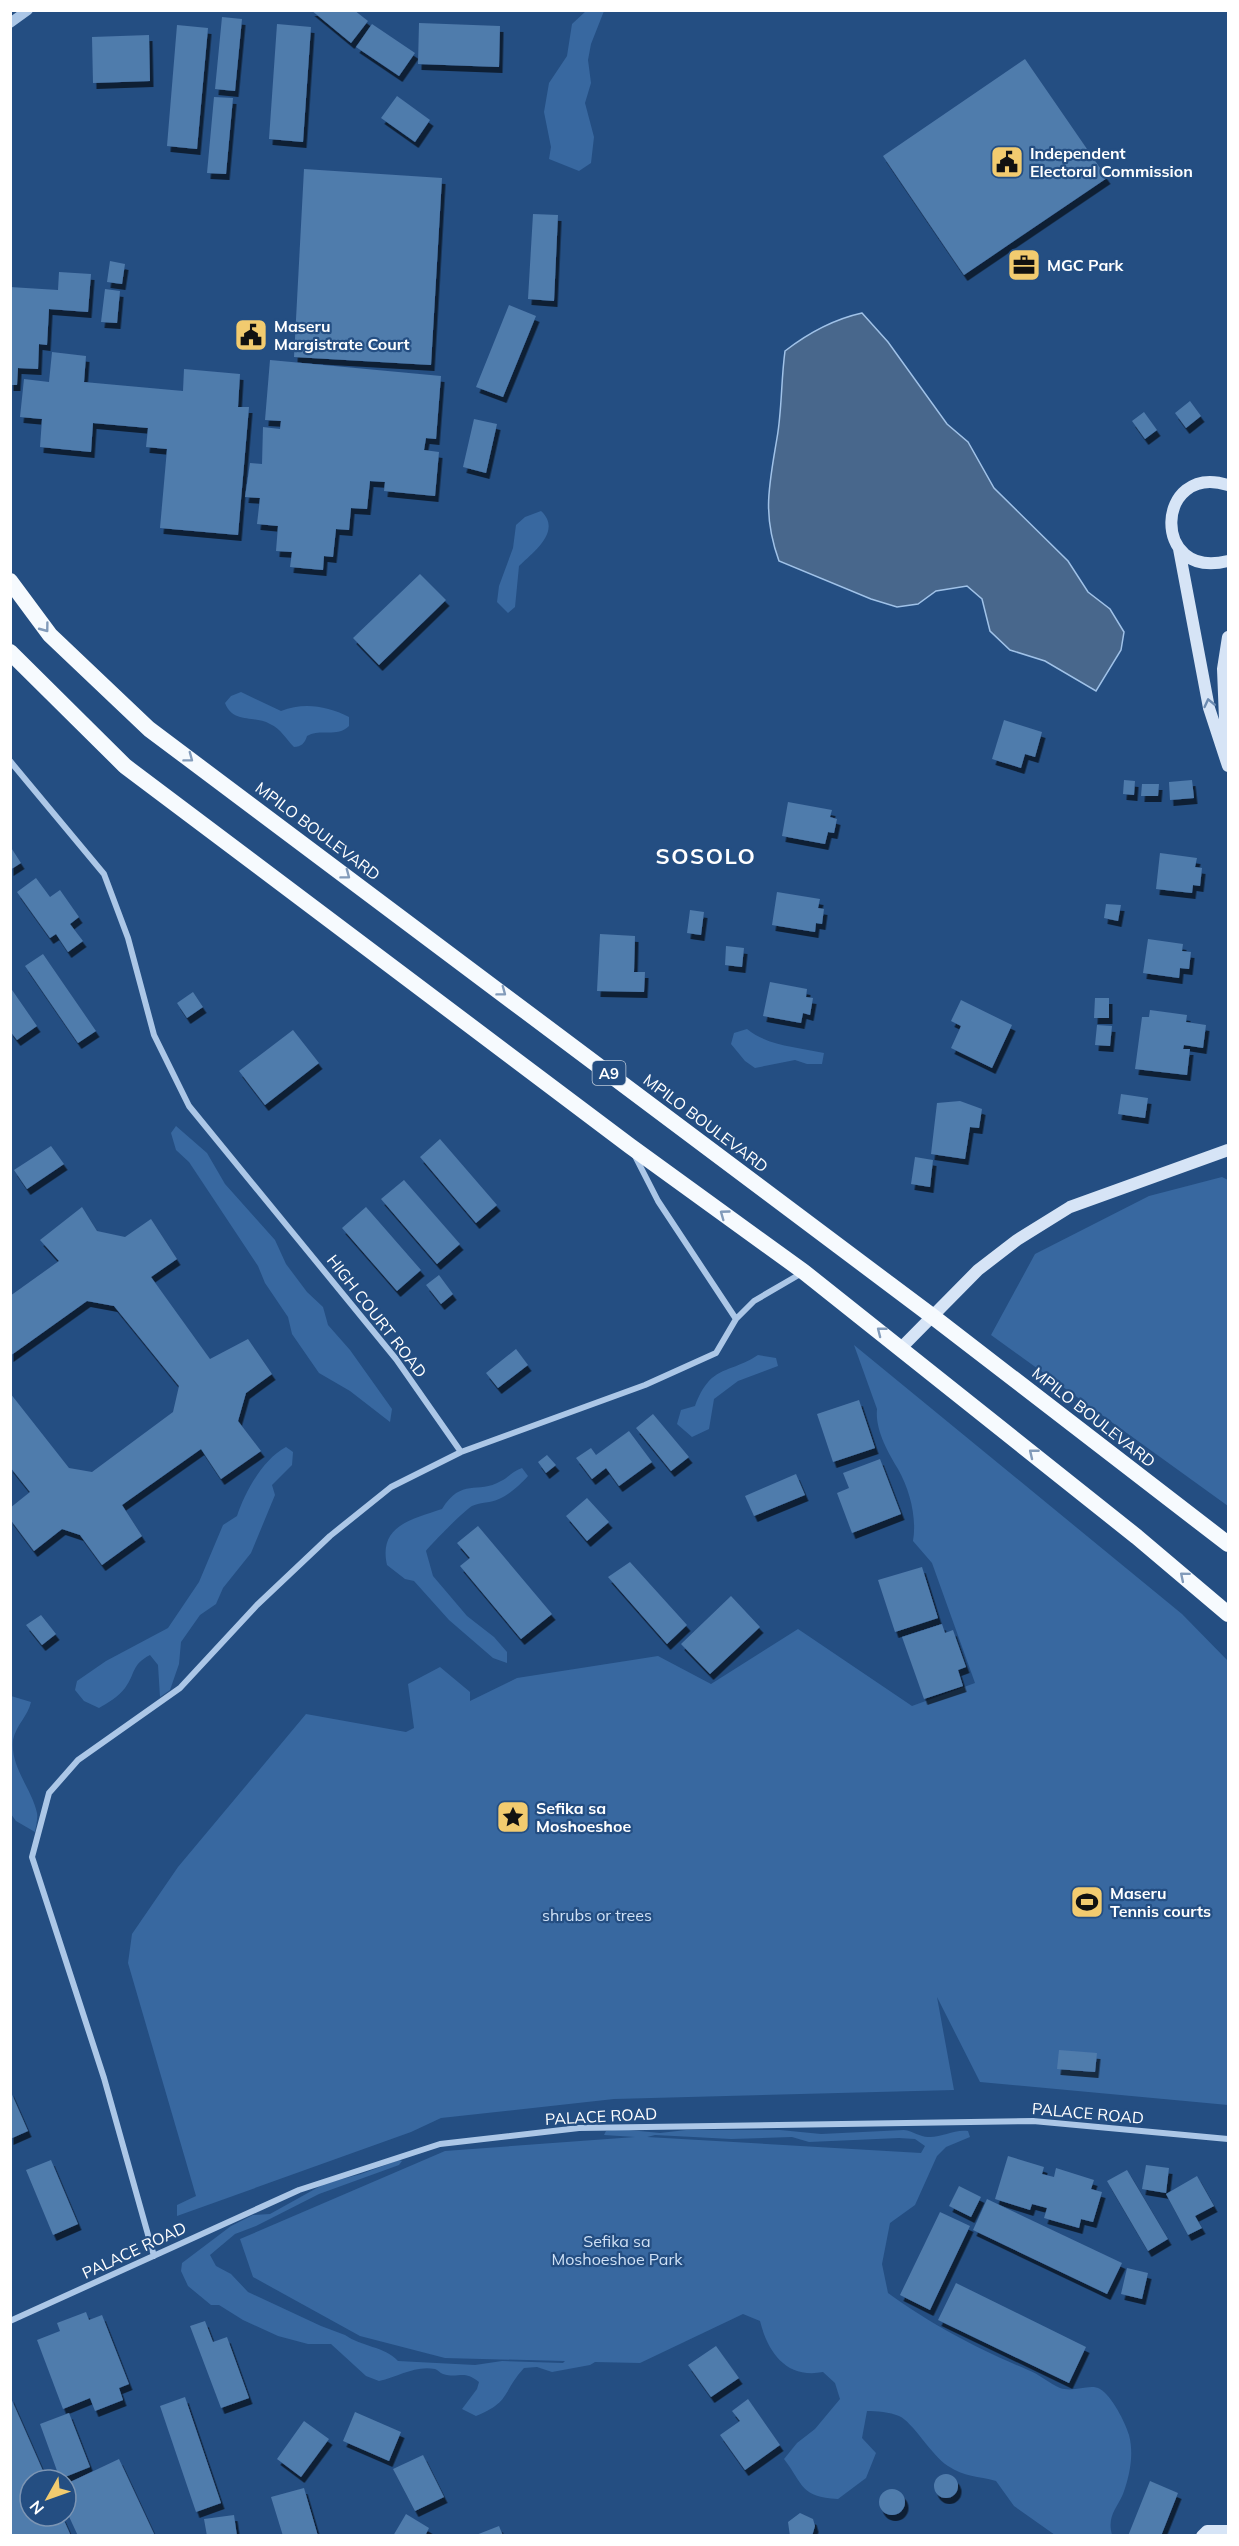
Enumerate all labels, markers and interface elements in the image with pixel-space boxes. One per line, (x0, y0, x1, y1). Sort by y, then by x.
place label: Independent Electoral Commission (1030, 143, 1193, 181)
public building icon: Independent Electoral Commission (989, 144, 1025, 180)
office icon: MGC Park (1006, 247, 1042, 283)
place label: MGC Park (1047, 255, 1125, 275)
place label: Maseru Margistrate Court (274, 316, 410, 354)
public building icon: Maseru Margistrate Court (233, 317, 269, 353)
one-way arrow (38, 621, 49, 632)
one-way arrow (1203, 698, 1216, 708)
one-way arrow (183, 751, 194, 762)
street label: MPILO BOULEVARD (252, 778, 384, 884)
district label: SOSOLO (656, 842, 756, 870)
one-way arrow (339, 867, 350, 878)
one-way arrow (495, 984, 506, 995)
road number: A9 (592, 1061, 626, 1085)
street label: MPILO BOULEVARD (640, 1070, 772, 1176)
one-way arrow (720, 1210, 731, 1221)
street label: HIGH COURT ROAD (323, 1250, 431, 1382)
one-way arrow (876, 1327, 887, 1338)
street label: MPILO BOULEVARD (1028, 1363, 1160, 1471)
one-way arrow (1029, 1449, 1040, 1460)
one-way arrow (1180, 1572, 1191, 1583)
place label: Sefika sa Moshoeshoe (536, 1798, 631, 1836)
place icon: Sefika sa Moshoeshoe (495, 1799, 531, 1835)
place label: Maseru Tennis courts (1110, 1883, 1211, 1921)
sports icon: Maseru Tennis courts (1069, 1884, 1105, 1920)
park label: shrubs or trees (542, 1905, 652, 1925)
street label: PALACE ROAD (1031, 2098, 1145, 2128)
street label: PALACE ROAD (544, 2103, 658, 2129)
street label: PALACE ROAD (79, 2217, 189, 2283)
park label: Sefika sa Moshoeshoe Park (551, 2231, 683, 2269)
north arrow (18, 2468, 78, 2528)
text: N (25, 2497, 48, 2519)

